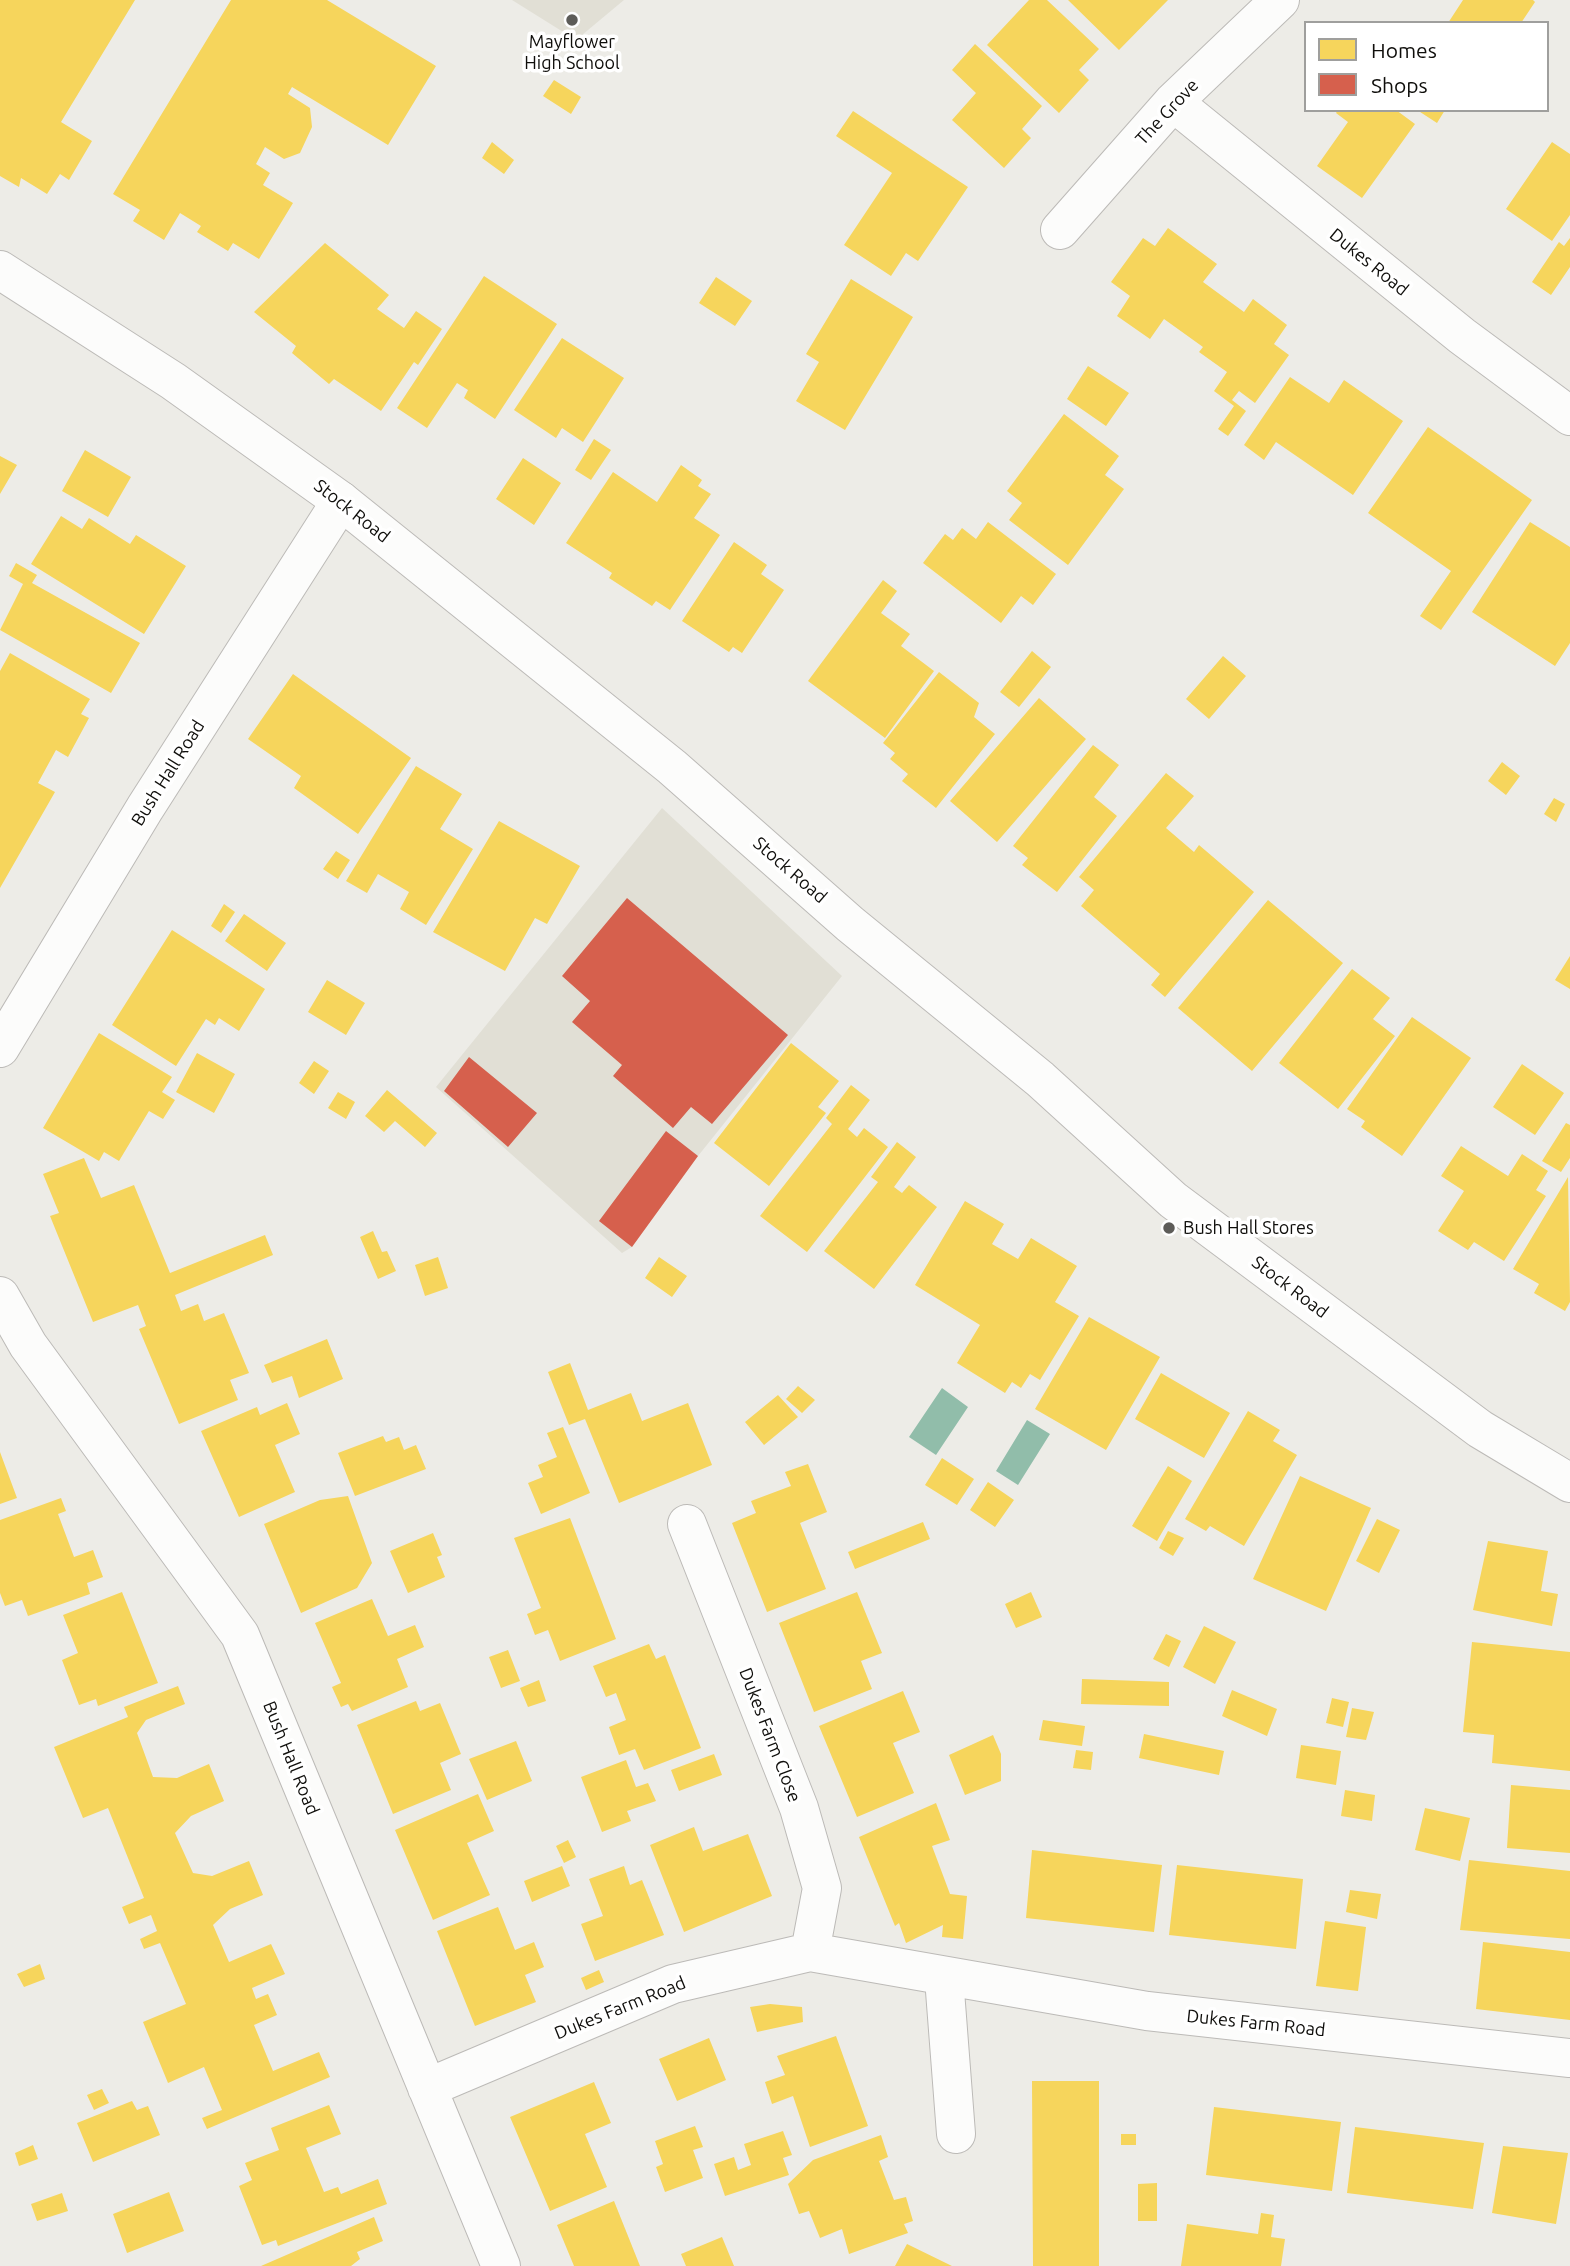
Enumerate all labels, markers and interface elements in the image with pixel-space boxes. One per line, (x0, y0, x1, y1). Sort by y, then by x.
marker: Mayflower High School (564, 12, 580, 28)
legend (1304, 21, 1549, 112)
place label: Mayflower High School (524, 31, 620, 74)
text: Homes (1371, 38, 1437, 62)
text: Shops (1371, 73, 1428, 97)
street label: The Grove (1131, 75, 1203, 149)
street label: Dukes Road (1325, 224, 1413, 300)
street label: Stock Road (310, 475, 394, 547)
street label: Bush Hall Road (127, 716, 209, 830)
street label: Stock Road (749, 832, 831, 908)
place label: Bush Hall Stores (1183, 1217, 1314, 1239)
marker: Bush Hall Stores (1161, 1220, 1177, 1236)
street label: Stock Road (1248, 1251, 1332, 1323)
street label: Dukes Farm Close (734, 1665, 806, 1805)
street label: Bush Hall Road (258, 1698, 324, 1818)
street label: Dukes Farm Road (551, 1972, 689, 2044)
street label: Dukes Farm Road (1185, 2005, 1327, 2041)

